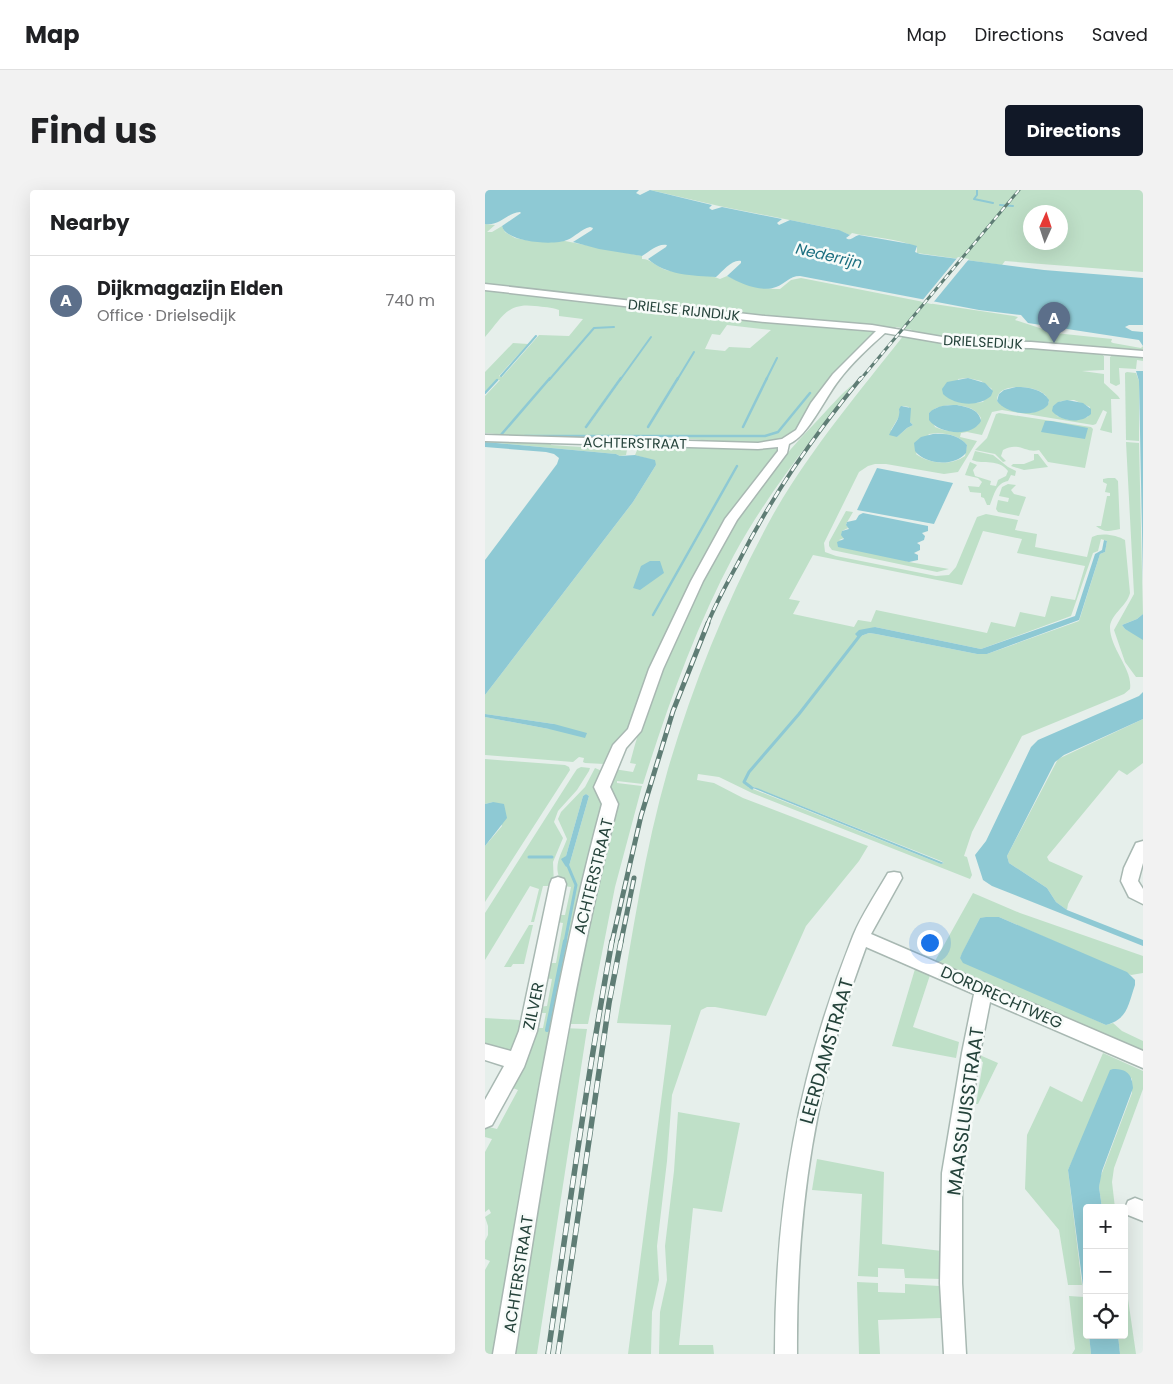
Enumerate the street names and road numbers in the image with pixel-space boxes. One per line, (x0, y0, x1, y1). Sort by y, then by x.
street label: DRIELSE RIJNDIJK (627, 294, 742, 326)
street label: DRIELSEDIJK (943, 330, 1024, 354)
street label: ACHTERSTRAAT (583, 432, 688, 454)
street label: ACHTERSTRAAT (568, 815, 619, 937)
street label: DORDRECHTWEG (937, 960, 1066, 1035)
street label: LEERDAMSTRAAT (793, 975, 860, 1127)
street label: ZILVER (517, 980, 550, 1032)
street label: MAASSLUISSTRAAT (940, 1025, 991, 1197)
street label: ACHTERSTRAAT (498, 1213, 539, 1335)

